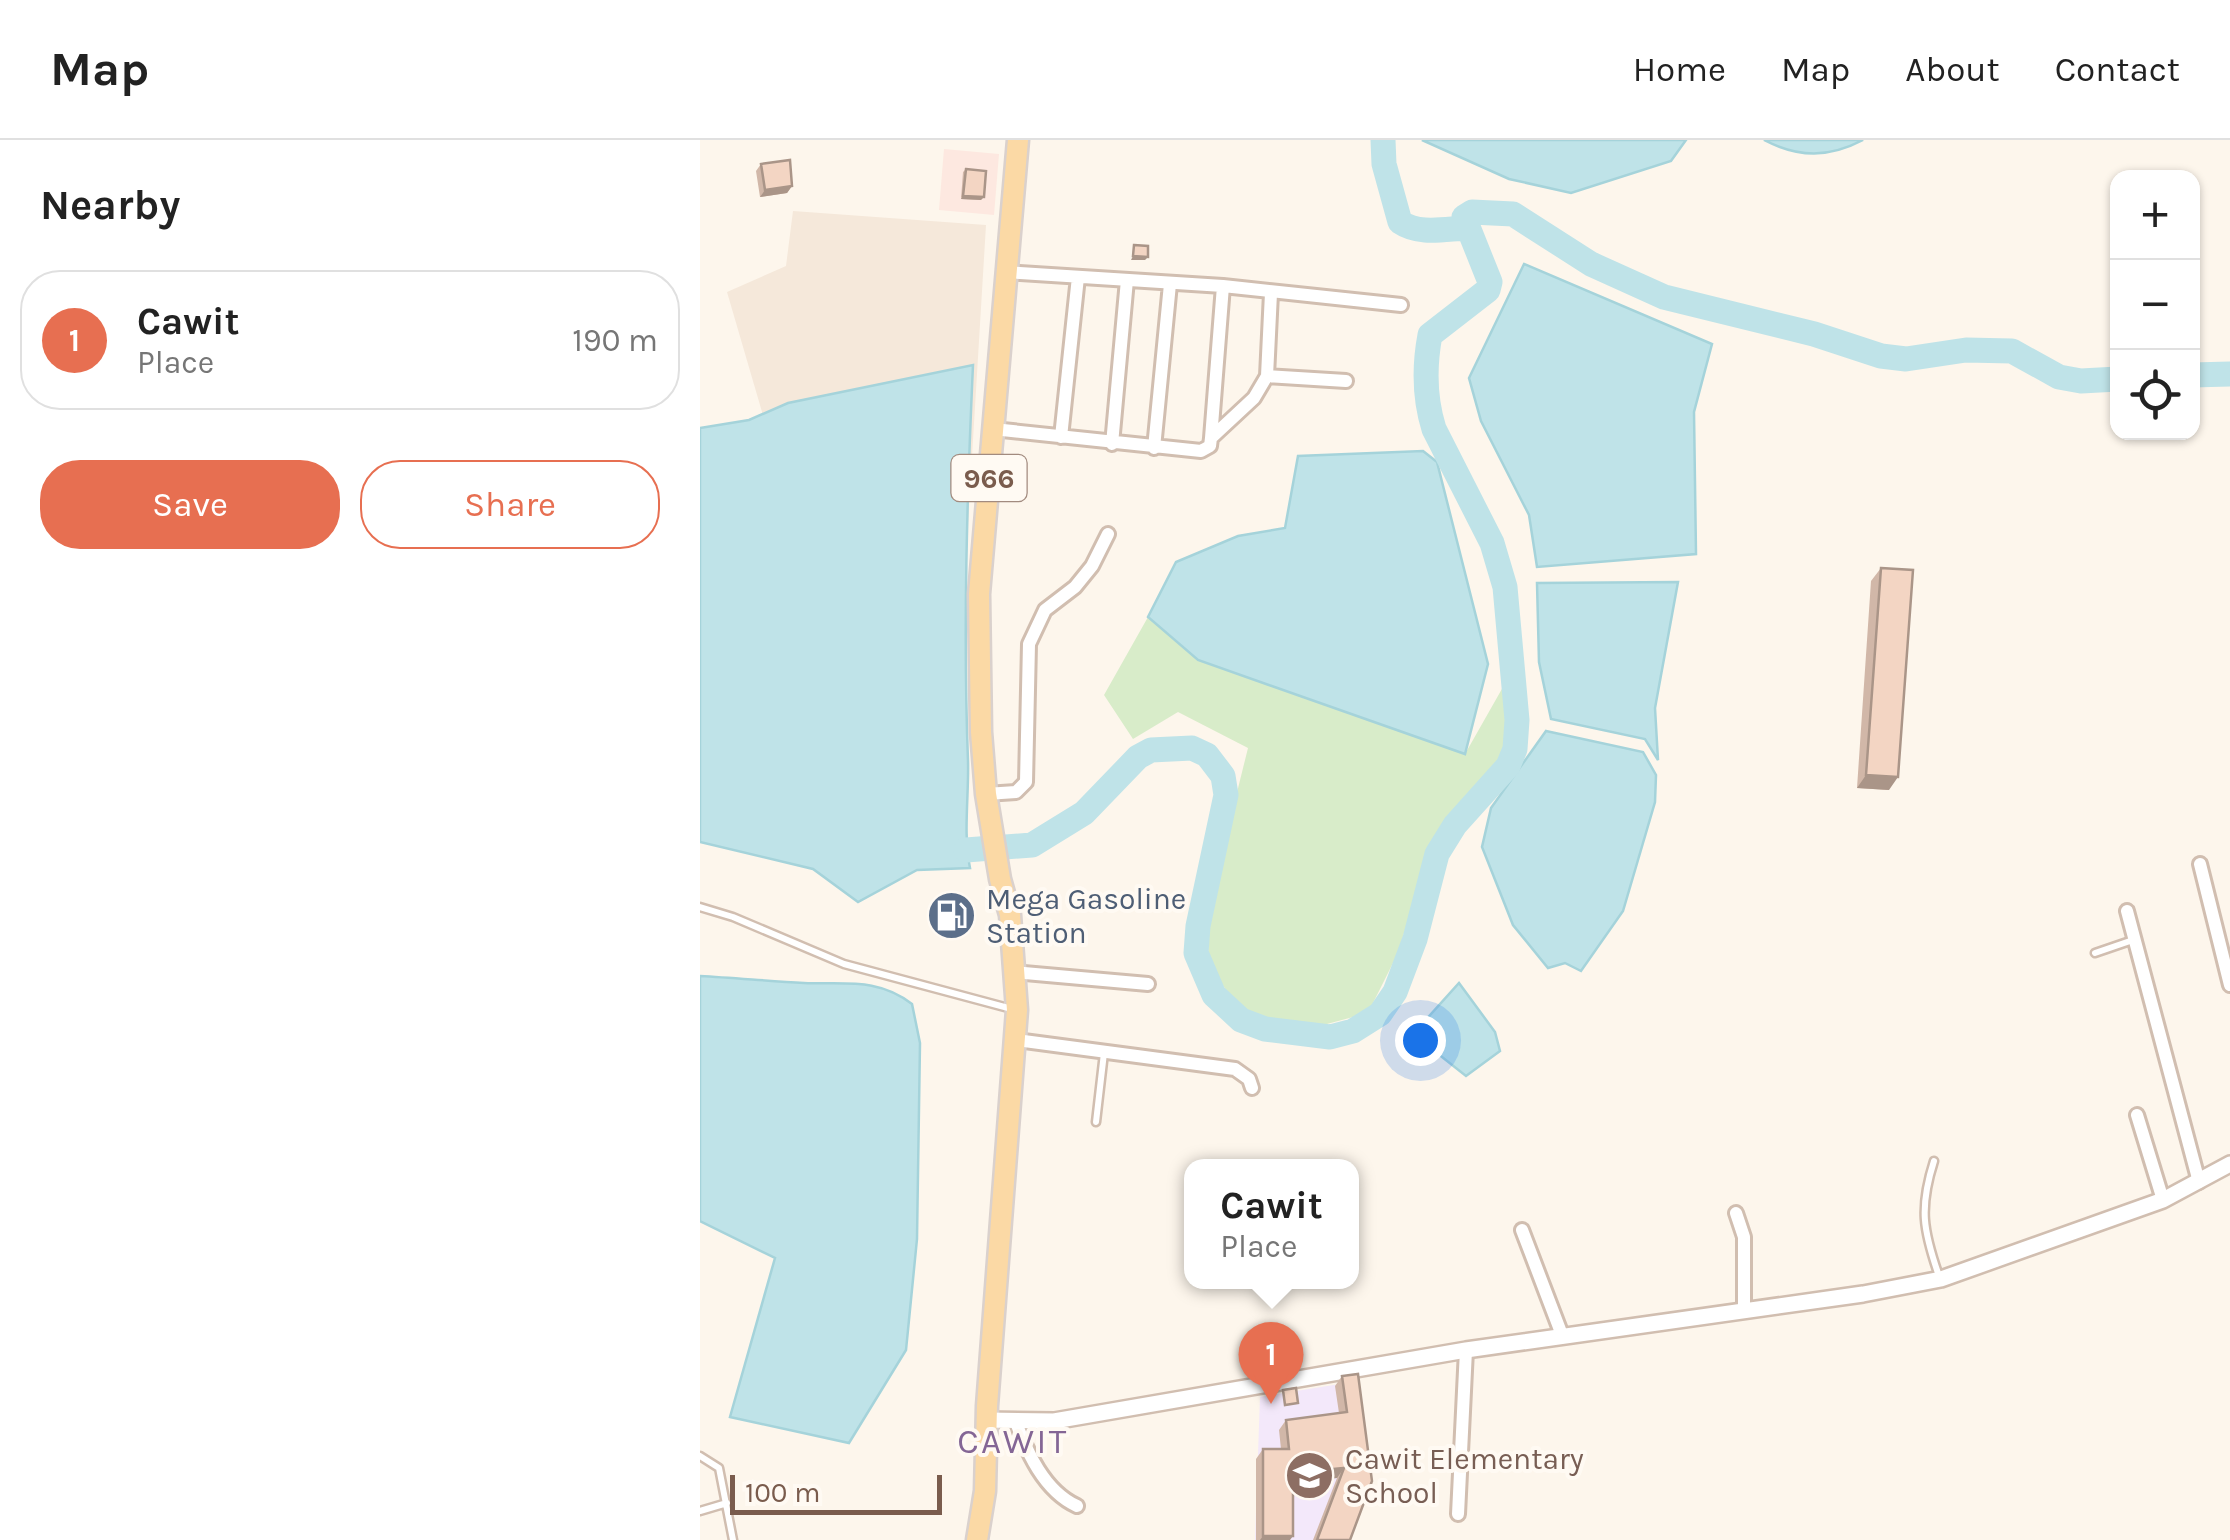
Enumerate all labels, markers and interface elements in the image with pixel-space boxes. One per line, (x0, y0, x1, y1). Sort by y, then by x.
text: Map (50, 41, 149, 97)
text: Home (1633, 49, 1726, 90)
text: Map (1781, 49, 1850, 90)
text: About (1905, 49, 2000, 90)
text: Contact (2055, 49, 2180, 90)
map controls (2110, 170, 2200, 440)
button: + (2110, 170, 2200, 260)
text: Nearby (40, 180, 180, 230)
button: − (2110, 260, 2200, 350)
text: Cawit (137, 299, 240, 344)
text: 1 (69, 322, 80, 359)
text: 190 m (572, 322, 658, 359)
text: Place (137, 344, 214, 381)
button: locate (2110, 350, 2200, 440)
road number: 966 (952, 455, 1026, 501)
button: Save (40, 460, 340, 549)
button: Share (360, 460, 660, 549)
place label: Mega Gasoline Station (986, 881, 1186, 951)
fuel station icon: Mega Gasoline Station (925, 890, 977, 942)
your location (1395, 1015, 1446, 1066)
popup (1184, 1159, 1359, 1289)
text: Cawit (1220, 1183, 1323, 1228)
text: Place (1220, 1228, 1297, 1265)
pin: 1 (1238, 1322, 1304, 1404)
district label: CAWIT (957, 1421, 1069, 1462)
place label: Cawit Elementary School (1345, 1441, 1584, 1511)
school or university icon: Cawit Elementary School (1284, 1450, 1336, 1502)
scale bar (730, 1470, 942, 1514)
text: 100 m (745, 1476, 820, 1509)

